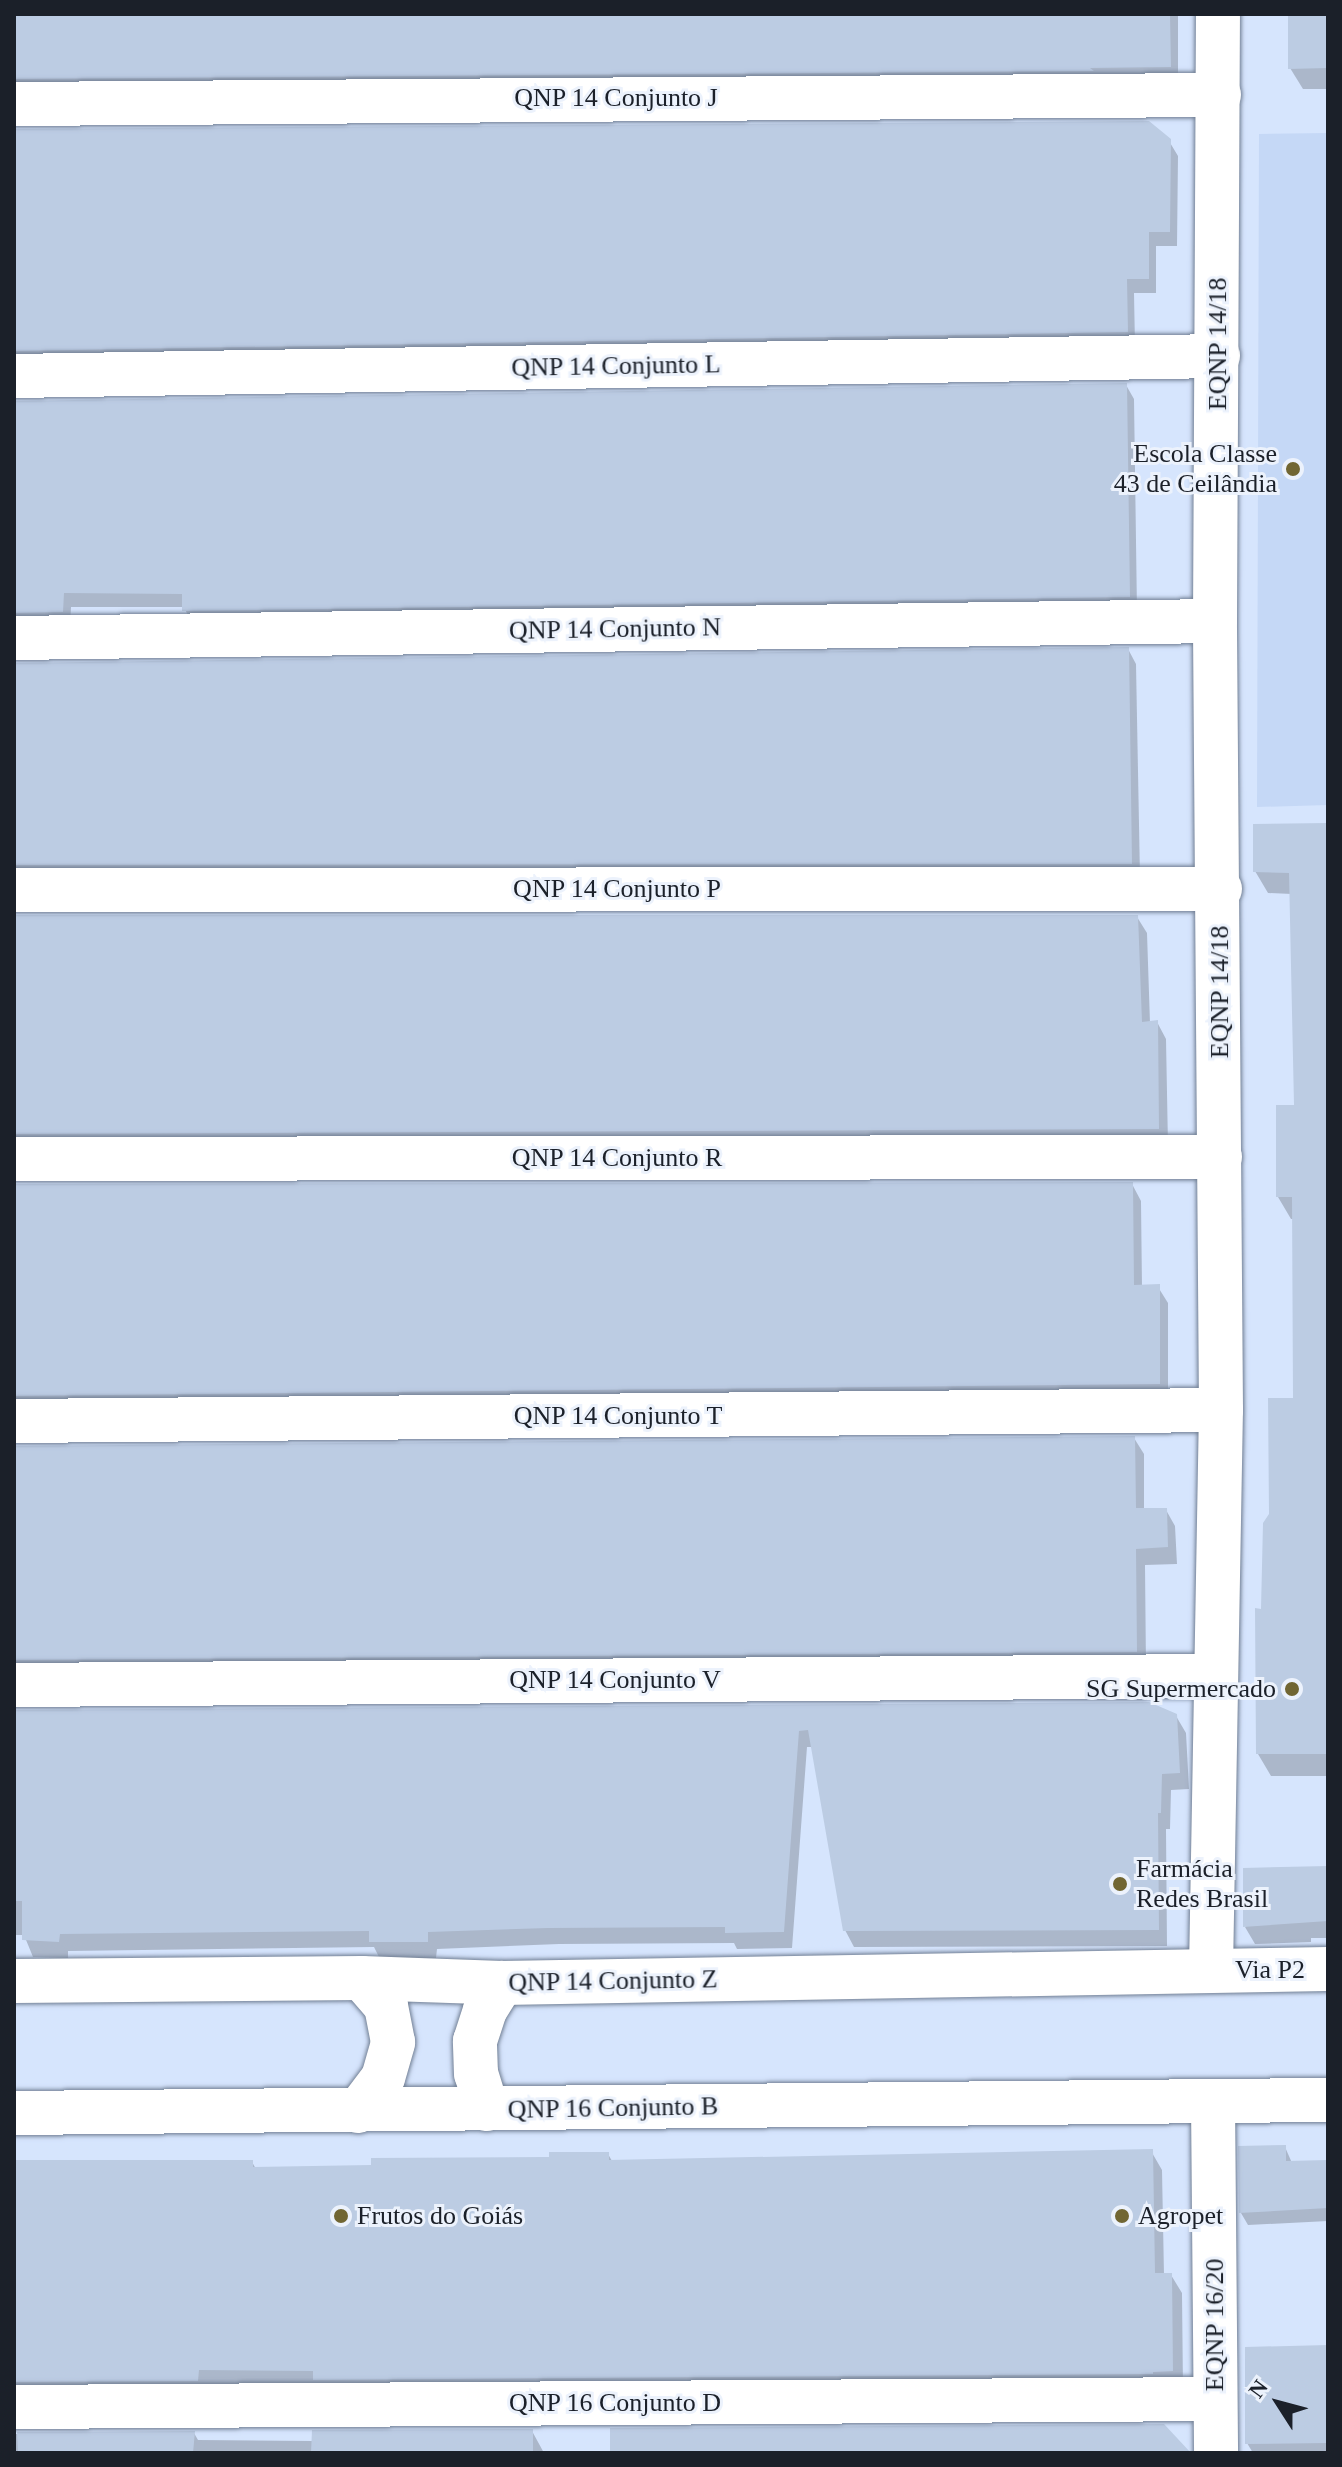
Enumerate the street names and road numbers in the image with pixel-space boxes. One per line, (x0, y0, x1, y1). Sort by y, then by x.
street label: QNP 14 Conjunto J (514, 82, 718, 114)
street label: EQNP 14/18 (1202, 277, 1234, 411)
street label: QNP 14 Conjunto L (511, 349, 721, 383)
street label: QNP 14 Conjunto N (508, 612, 722, 646)
street label: QNP 14 Conjunto P (513, 873, 721, 905)
street label: EQNP 14/18 (1204, 925, 1236, 1059)
street label: QNP 14 Conjunto R (511, 1142, 723, 1174)
street label: QNP 14 Conjunto T (513, 1400, 723, 1432)
street label: QNP 14 Conjunto V (508, 1664, 722, 1696)
street label: Via P2 (1235, 1954, 1305, 1986)
street label: QNP 14 Conjunto Z (508, 1964, 718, 1998)
street label: QNP 16 Conjunto B (507, 2091, 719, 2125)
street label: EQNP 16/20 (1199, 2258, 1231, 2392)
street label: QNP 16 Conjunto D (508, 2387, 722, 2419)

